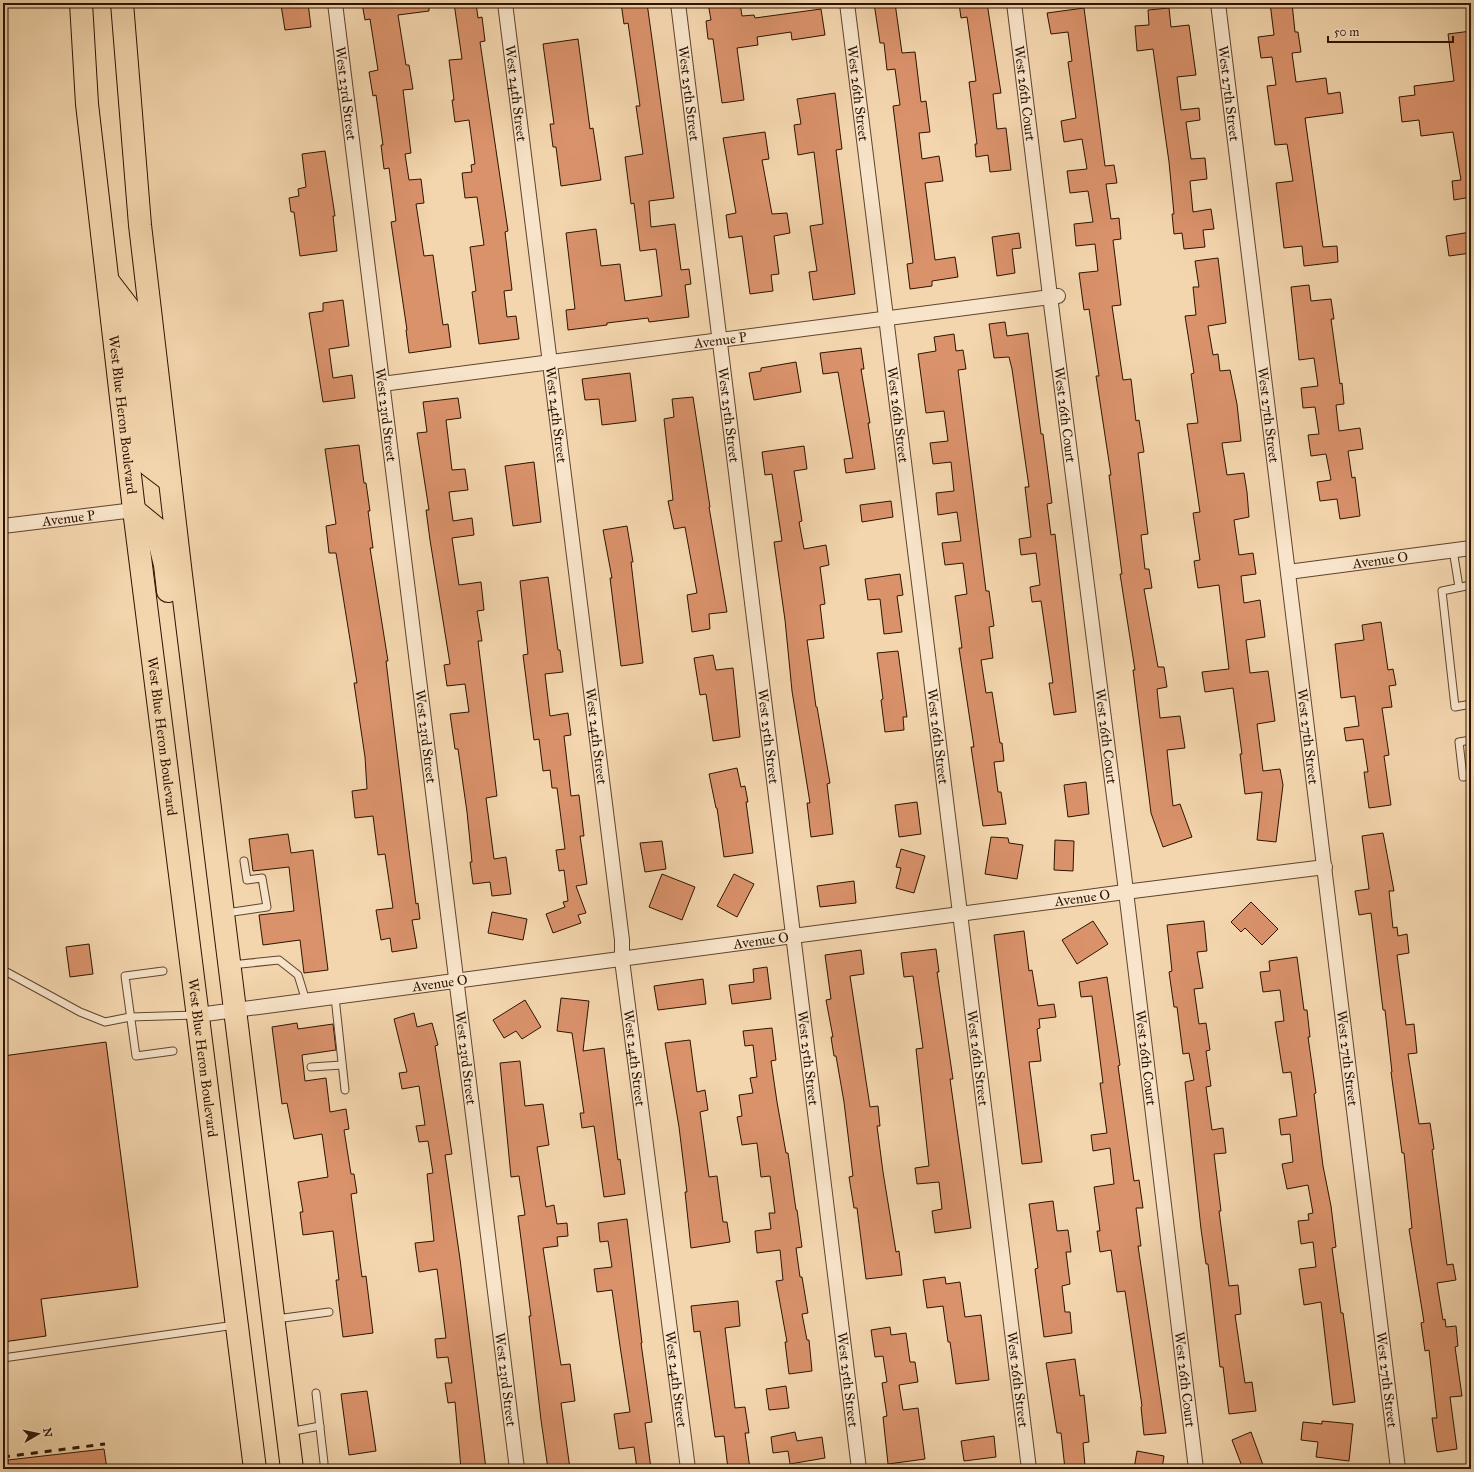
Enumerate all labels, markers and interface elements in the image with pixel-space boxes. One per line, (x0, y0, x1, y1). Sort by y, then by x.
scale bar (1328, 18, 1453, 44)
text: 50 m (1334, 25, 1359, 39)
street label: West 24th Street (501, 44, 530, 143)
street label: West 25th Street (674, 45, 703, 142)
street label: West 26th Street (843, 45, 872, 142)
street label: West 26th Court (1010, 45, 1039, 142)
street label: West 27th Street (1214, 45, 1243, 142)
street label: West 23rd Street (331, 46, 360, 141)
street label: Avenue P (692, 329, 748, 352)
street label: West Blue Heron Boulevard (105, 334, 140, 495)
street label: West 24th Street (541, 366, 570, 464)
street label: West 25th Street (714, 366, 743, 463)
street label: West 26th Street (883, 366, 912, 464)
street label: West 26th Court (1050, 366, 1079, 464)
street label: West 27th Street (1254, 366, 1282, 464)
street label: West 23rd Street (371, 367, 400, 463)
street label: Avenue P (40, 507, 96, 530)
street label: Avenue O (1351, 548, 1409, 573)
street label: West Blue Heron Boulevard (144, 656, 181, 817)
street label: West 24th Street (582, 687, 611, 786)
street label: West 25th Street (754, 688, 782, 785)
street label: West 26th Street (923, 688, 952, 785)
street label: West 26th Court (1091, 688, 1120, 785)
street label: West 27th Street (1293, 688, 1322, 785)
street label: West 23rd Street (411, 689, 440, 784)
street label: Avenue O (1053, 886, 1111, 910)
street label: Avenue O (731, 929, 790, 953)
street label: Avenue O (410, 971, 469, 996)
street label: West Blue Heron Boulevard (184, 977, 221, 1138)
street label: West 24th Street (620, 1009, 649, 1107)
street label: West 26th Street (963, 1009, 992, 1107)
street label: West 26th Court (1131, 1009, 1160, 1106)
street label: West 27th Street (1333, 1009, 1361, 1107)
street label: West 23rd Street (451, 1010, 480, 1106)
street label: West 25th Street (793, 1010, 822, 1107)
street label: West 24th Street (661, 1330, 691, 1428)
street label: West 25th Street (833, 1331, 862, 1428)
street label: West 26th Street (1003, 1331, 1032, 1428)
street label: West 26th Court (1170, 1331, 1199, 1428)
street label: West 27th Street (1372, 1331, 1401, 1429)
street label: West 23rd Street (491, 1332, 520, 1427)
north arrow (18, 1414, 58, 1454)
text: N (40, 1427, 55, 1439)

